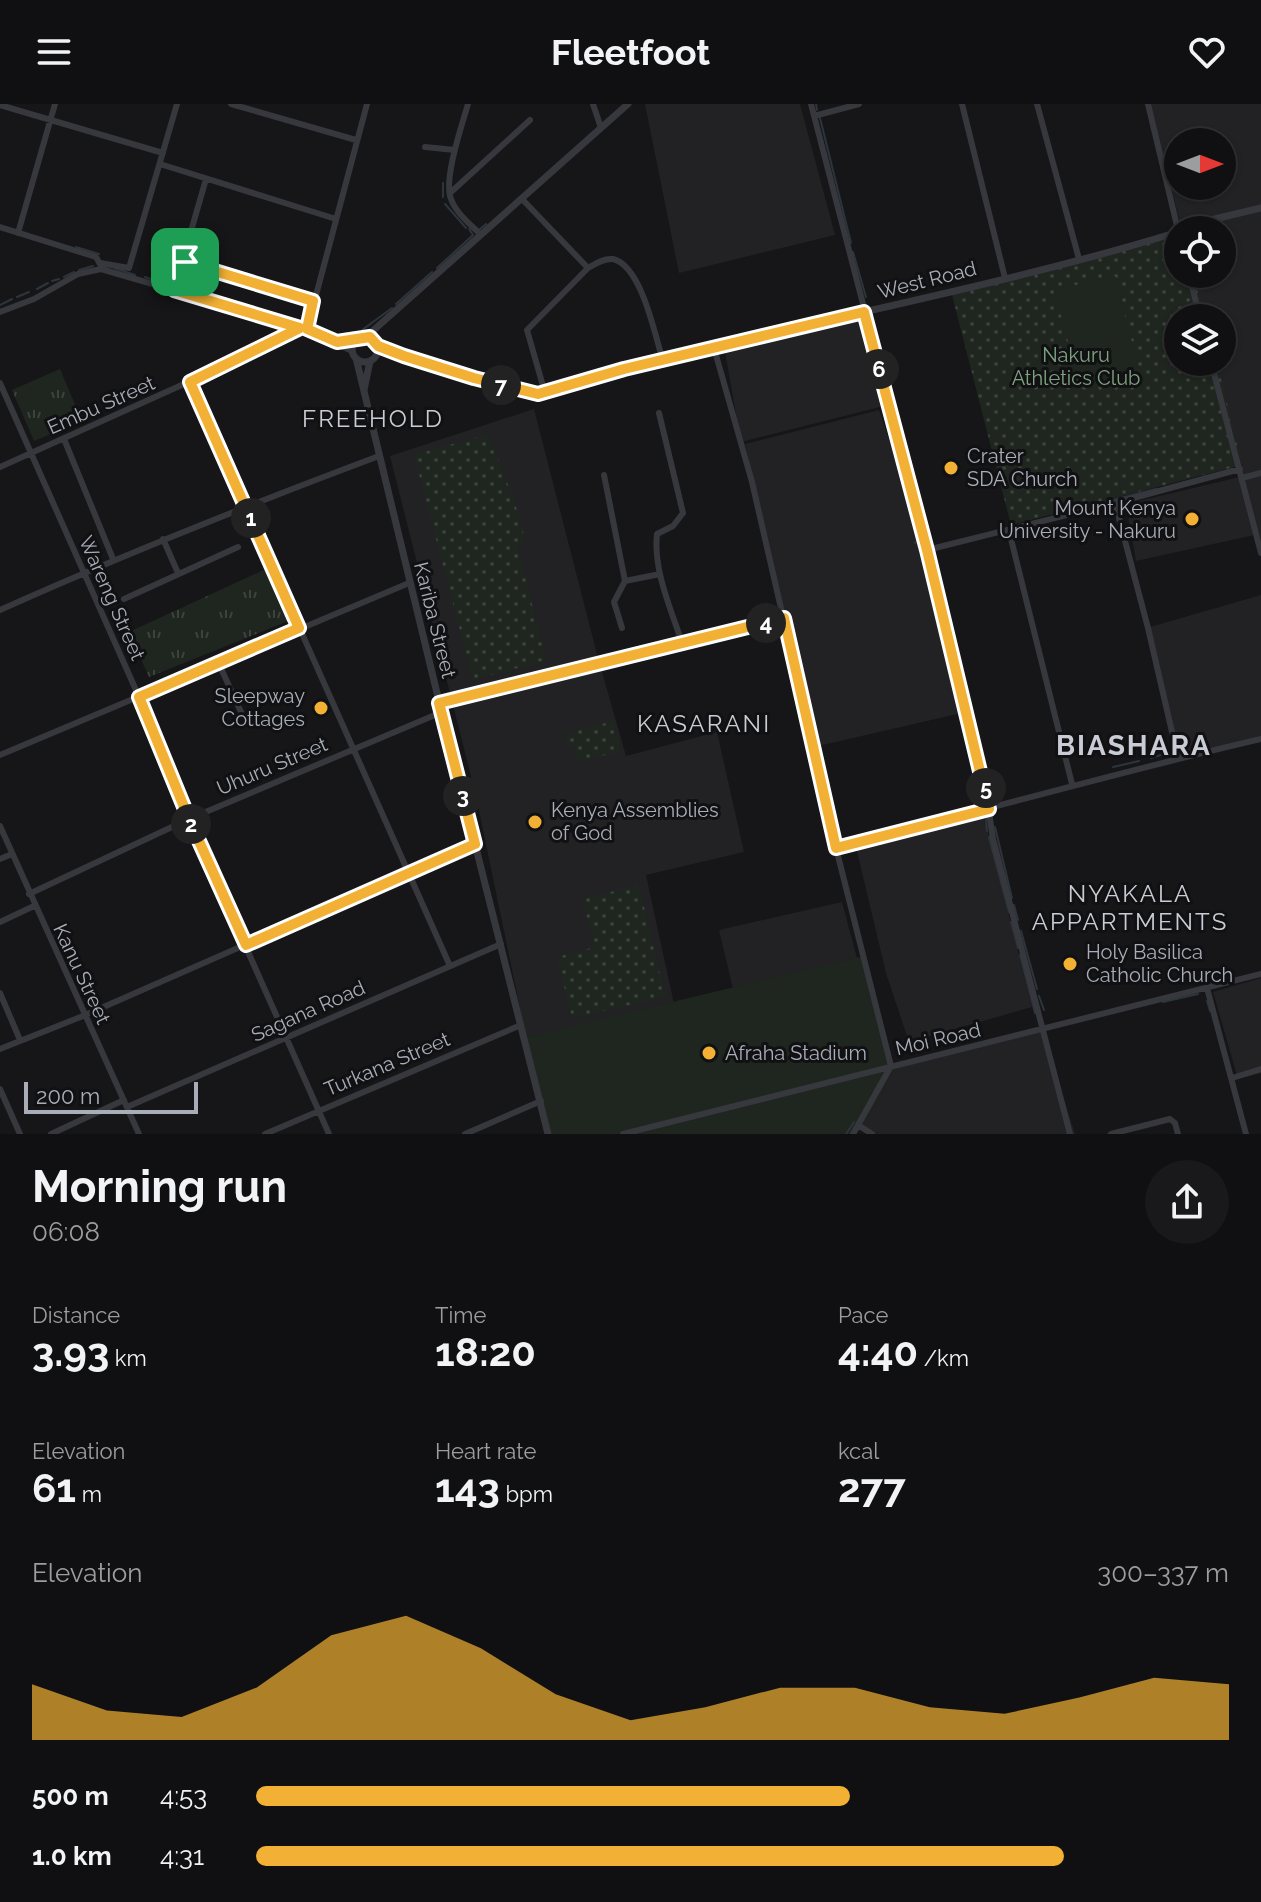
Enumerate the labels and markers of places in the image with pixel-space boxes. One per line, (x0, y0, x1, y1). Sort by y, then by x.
pin (151, 228, 219, 296)
pin: 6 (859, 349, 899, 389)
pin: 7 (481, 365, 521, 405)
place label: Crater SDA Church (967, 444, 1078, 491)
marker: Crater SDA Church (942, 459, 960, 477)
place label: Mount Kenya University - Nakuru (999, 496, 1176, 543)
pin: 1 (231, 498, 271, 538)
marker: Mount Kenya University - Nakuru (1183, 510, 1201, 528)
pin: 4 (746, 603, 786, 643)
place label: Sleepway Cottages (215, 684, 305, 731)
marker: Sleepway Cottages (312, 699, 330, 717)
pin: 5 (966, 768, 1006, 808)
pin: 3 (443, 776, 483, 816)
place label: Kenya Assemblies of God (551, 798, 719, 845)
pin: 2 (171, 804, 211, 844)
marker: Kenya Assemblies of God (526, 813, 544, 831)
place label: Holy Basilica Catholic Church (1086, 940, 1233, 987)
marker: Holy Basilica Catholic Church (1061, 955, 1079, 973)
place label: Afraha Stadium (725, 1041, 867, 1065)
marker: Afraha Stadium (700, 1044, 718, 1062)

